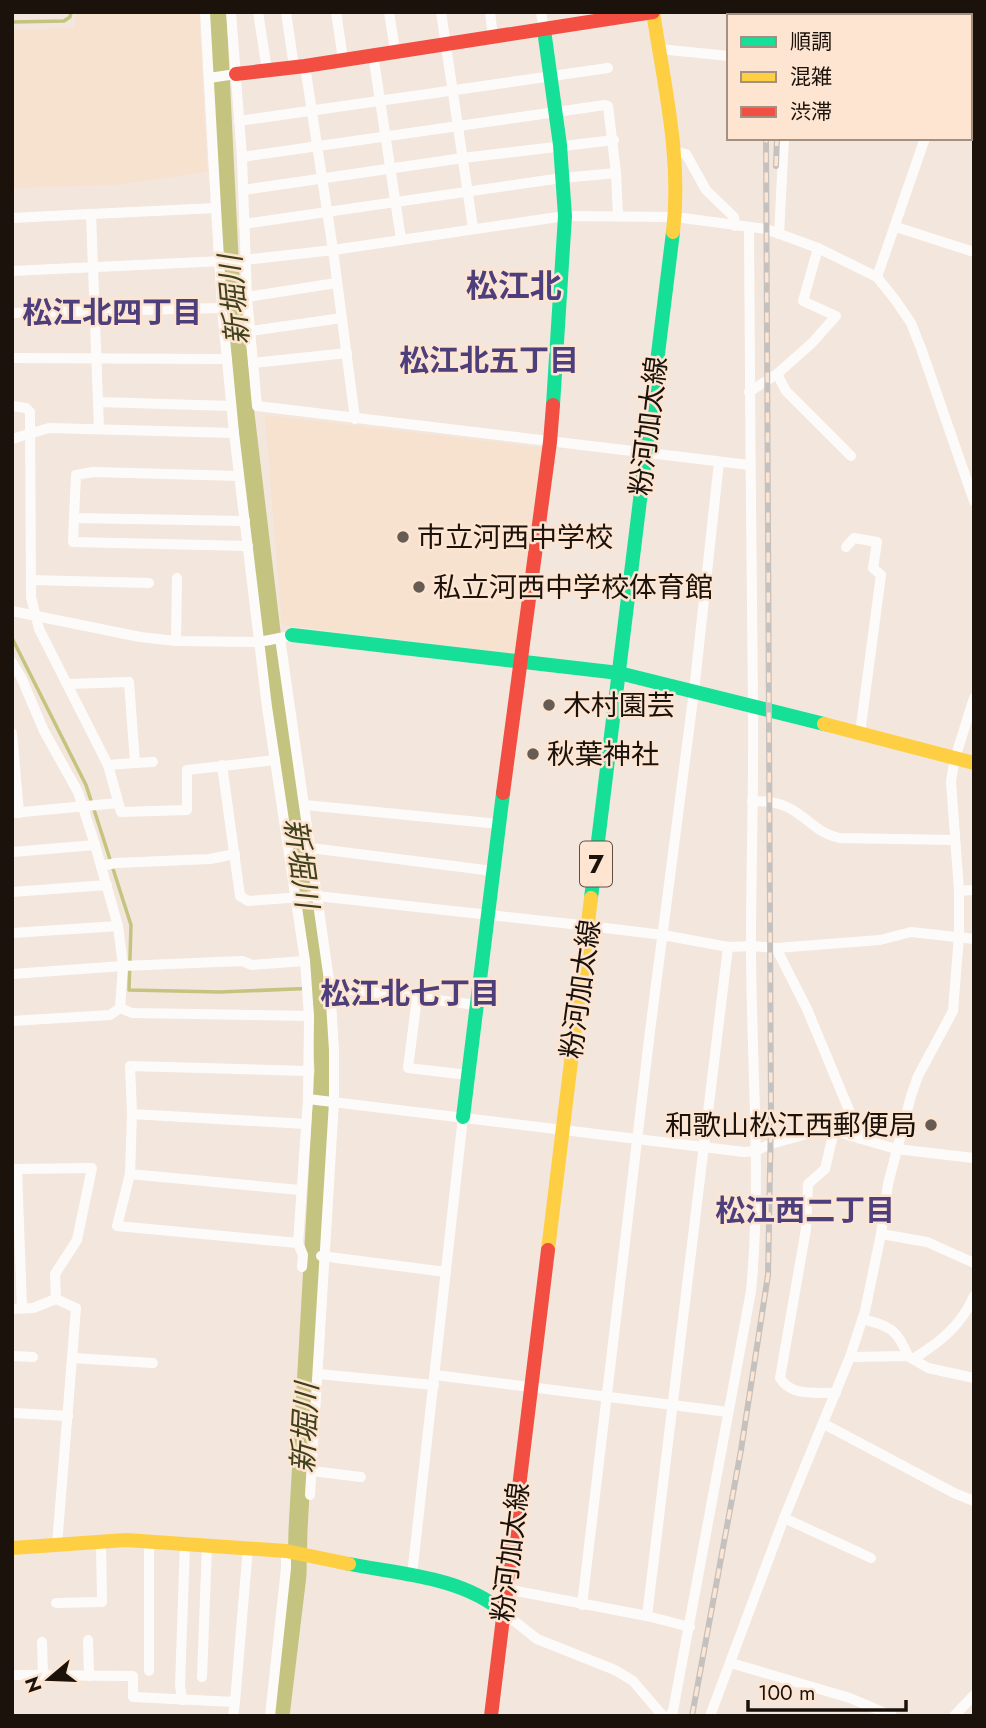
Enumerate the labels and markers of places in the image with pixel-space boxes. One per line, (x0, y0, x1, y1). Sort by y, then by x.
place label: 市立河西中学校 (417, 517, 613, 558)
marker: 市立河西中学校 (395, 529, 411, 545)
place label: 私立河西中学校体育館 (433, 567, 713, 608)
marker: 私立河西中学校体育館 (411, 579, 427, 595)
place label: 木村園芸 (563, 685, 675, 726)
marker: 木村園芸 (541, 697, 557, 713)
place label: 秋葉神社 (547, 734, 659, 775)
marker: 秋葉神社 (525, 746, 541, 762)
place label: 和歌山松江西郵便局 (665, 1105, 917, 1146)
marker: 和歌山松江西郵便局 (923, 1117, 939, 1133)

